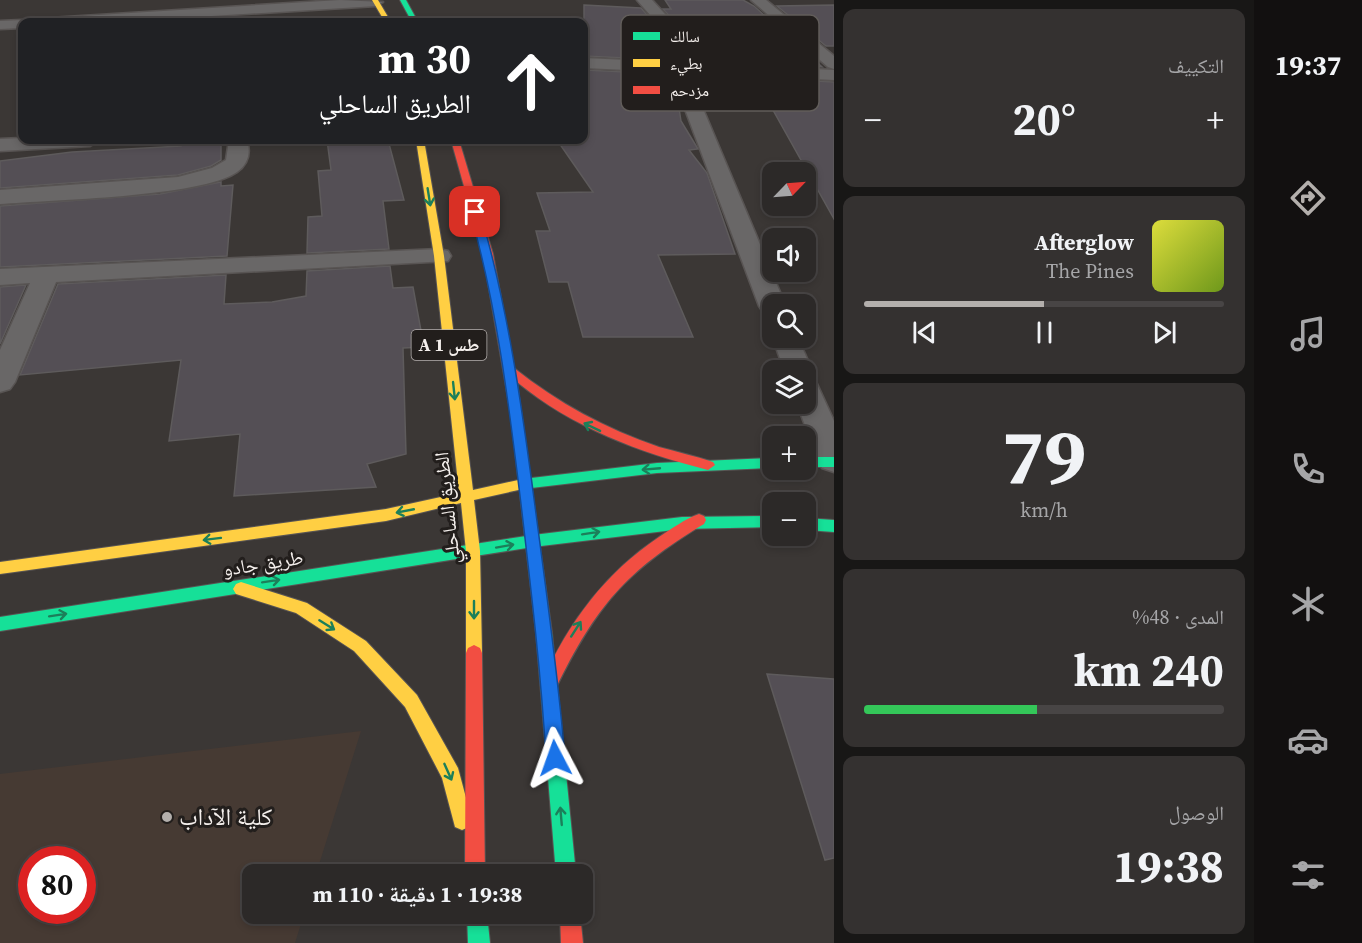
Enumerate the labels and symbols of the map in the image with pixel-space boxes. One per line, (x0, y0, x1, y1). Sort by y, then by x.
legend (621, 15, 819, 111)
text: سالك (670, 25, 700, 47)
text: بطيء (670, 52, 702, 76)
text: مزدحم (670, 79, 709, 101)
north arrow (762, 162, 816, 216)
pin (449, 186, 500, 237)
one-way arrow (424, 187, 435, 207)
road number: A 1 طس (412, 330, 486, 360)
one-way arrow (448, 380, 459, 400)
one-way arrow (584, 421, 602, 433)
street label: الطريق الساحلي (427, 450, 469, 566)
one-way arrow (642, 464, 662, 475)
one-way arrow (396, 506, 415, 517)
one-way arrow (580, 527, 600, 538)
one-way arrow (203, 533, 222, 544)
one-way arrow (495, 540, 515, 551)
street label: طريق جادو (221, 543, 305, 583)
one-way arrow (261, 576, 280, 587)
one-way arrow (468, 599, 480, 619)
one-way arrow (47, 609, 67, 620)
one-way arrow (318, 618, 335, 631)
one-way arrow (570, 621, 582, 638)
position arrow (523, 726, 587, 790)
one-way arrow (443, 762, 454, 780)
place label: كلية الآداب (179, 800, 272, 833)
one-way arrow (555, 807, 566, 827)
marker: كلية الآداب (160, 810, 174, 824)
speed limit sign: 80 (18, 846, 96, 924)

